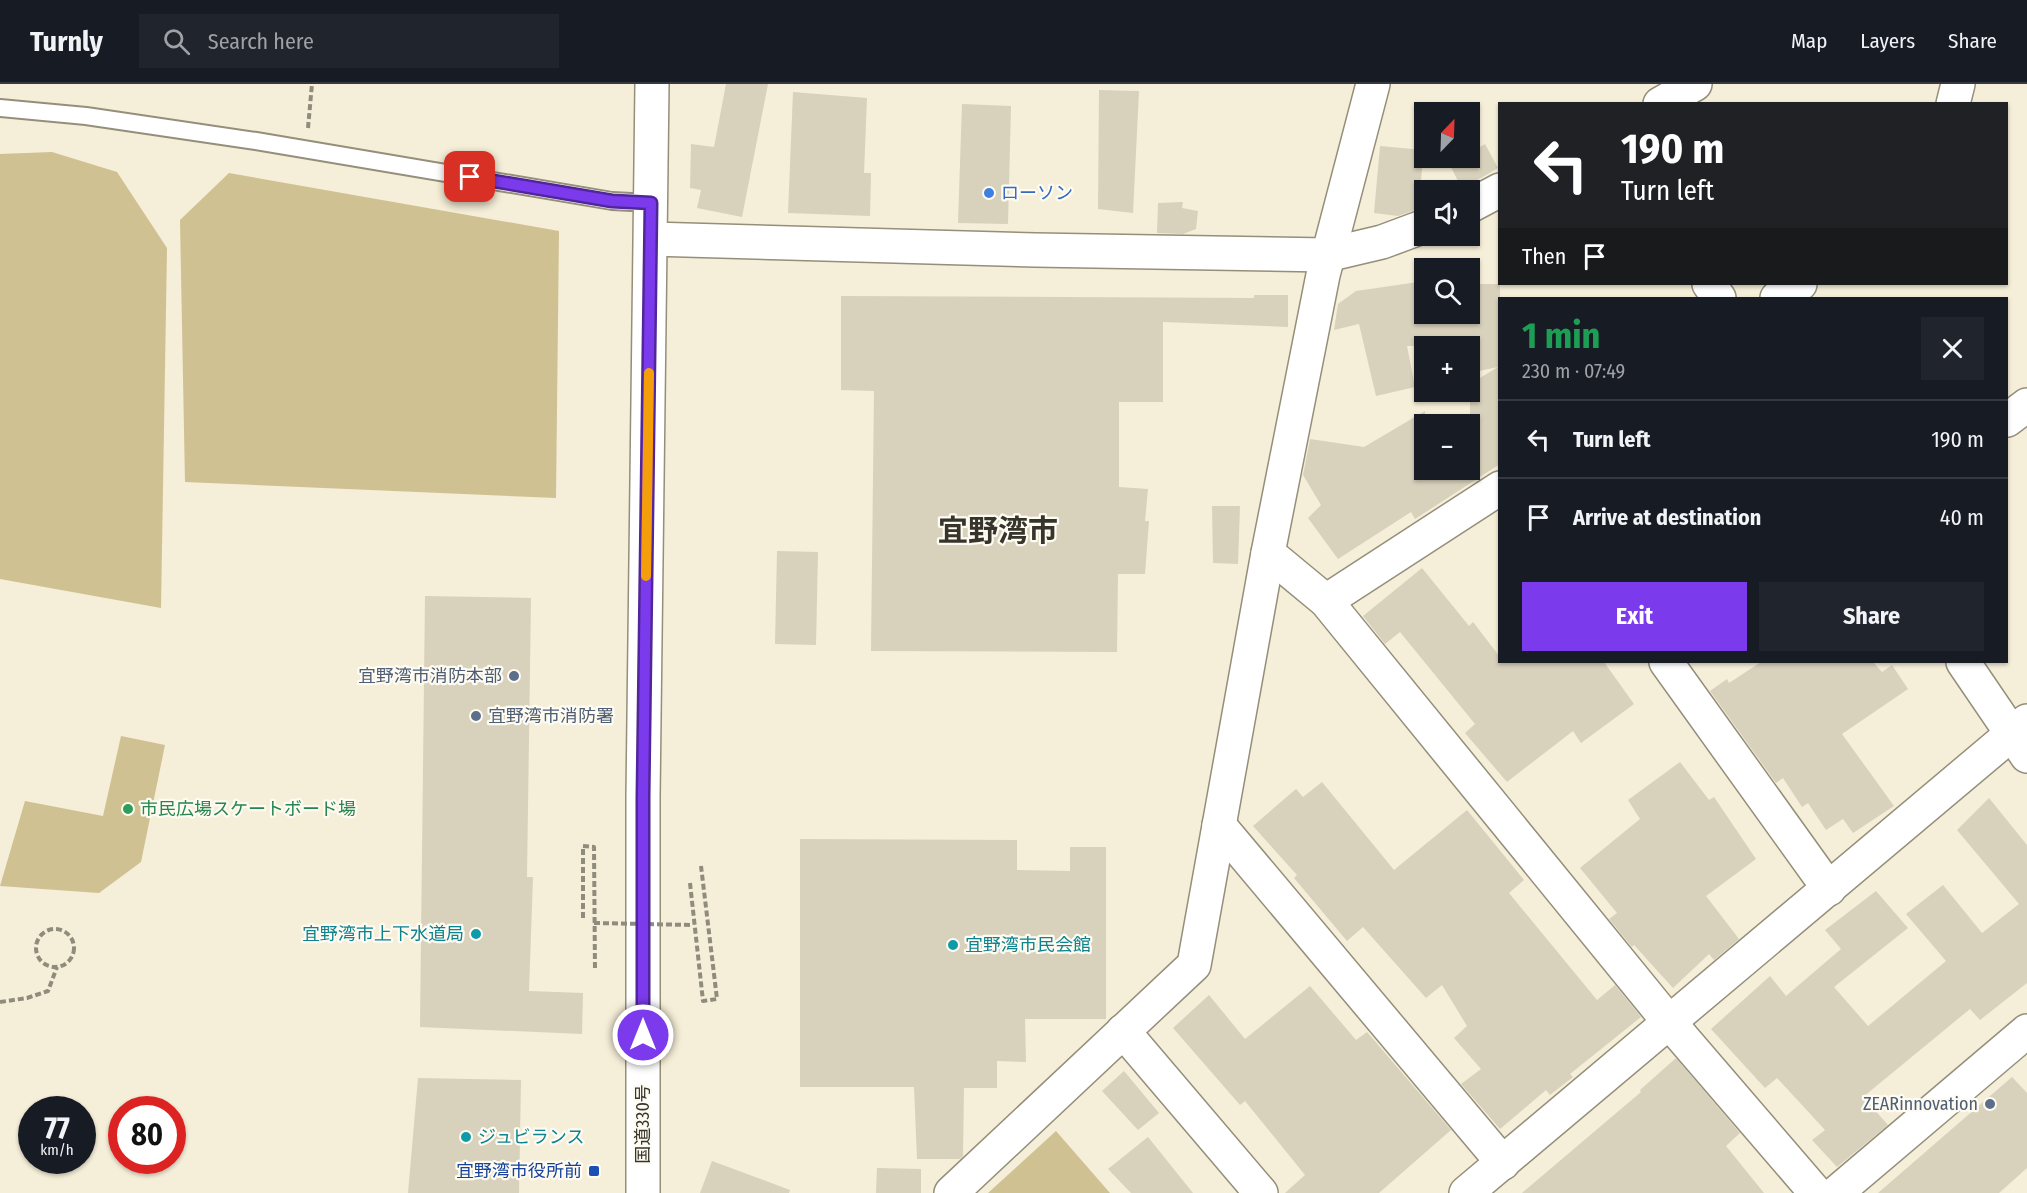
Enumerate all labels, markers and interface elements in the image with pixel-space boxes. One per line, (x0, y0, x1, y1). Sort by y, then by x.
search box (139, 14, 559, 68)
text: Turnly (30, 25, 103, 58)
icon: search (160, 25, 193, 58)
text: Search here (208, 28, 314, 55)
text: Map (1791, 28, 1827, 54)
text: Layers (1860, 28, 1915, 54)
text: Share (1948, 28, 1997, 54)
north arrow (1414, 102, 1480, 168)
map controls (1414, 102, 1480, 480)
text: 190 m (1621, 124, 1724, 174)
icon: left (1522, 126, 1600, 204)
pin (444, 151, 495, 202)
icon: arrive (453, 160, 486, 193)
text: Turn left (1621, 175, 1714, 207)
button: sound (1414, 180, 1480, 246)
place label: ローソン (1001, 182, 1073, 204)
marker: ローソン (982, 186, 996, 200)
icon: arrive (1578, 240, 1611, 273)
text: Then (1522, 243, 1566, 270)
button: search (1414, 258, 1480, 324)
text: 1 min (1522, 314, 1600, 358)
button: close (1921, 317, 1984, 380)
button: + (1414, 336, 1480, 402)
text: 230 m · 07:49 (1522, 359, 1625, 383)
button: − (1414, 414, 1480, 480)
icon: left (1522, 423, 1555, 456)
text: Turn left (1573, 426, 1651, 453)
text: 190 m (1931, 426, 1984, 453)
icon: arrive (1522, 501, 1555, 534)
text: Arrive at destination (1573, 504, 1761, 531)
text: 40 m (1940, 504, 1984, 531)
district label: 宜野湾市 (938, 513, 1058, 549)
button: Exit (1522, 582, 1747, 651)
button: Share (1759, 582, 1984, 651)
place label: 宜野湾市消防本部 (358, 665, 502, 687)
marker: 宜野湾市消防本部 (507, 669, 521, 683)
place label: 宜野湾市消防署 (488, 705, 614, 727)
marker: 宜野湾市消防署 (469, 709, 483, 723)
place label: 市民広場スケートボード場 (140, 798, 356, 820)
marker: 市民広場スケートボード場 (121, 802, 135, 816)
place label: 宜野湾市上下水道局 (302, 923, 464, 945)
marker: 宜野湾市上下水道局 (469, 927, 483, 941)
place label: 宜野湾市民会館 (965, 934, 1091, 956)
marker: 宜野湾市民会館 (946, 938, 960, 952)
position arrow (611, 1003, 675, 1067)
street label: 国道330号 (632, 1084, 654, 1164)
place label: ZEARinnovation (1863, 1093, 1978, 1115)
speed limit sign: 80 (108, 1096, 186, 1174)
marker: ZEARinnovation (1983, 1097, 1997, 1111)
text: 77 (44, 1110, 70, 1146)
place label: ジュビランス (478, 1126, 584, 1148)
marker: ジュビランス (459, 1130, 473, 1144)
text: km/h (40, 1141, 74, 1159)
place label: 宜野湾市役所前 (456, 1160, 582, 1182)
marker: 宜野湾市役所前 (587, 1164, 601, 1178)

